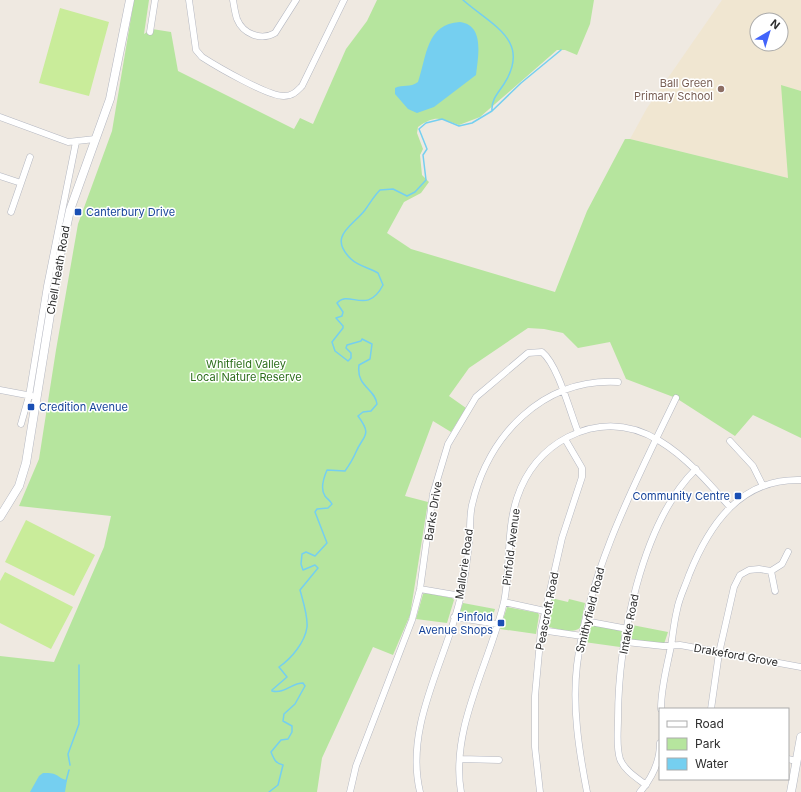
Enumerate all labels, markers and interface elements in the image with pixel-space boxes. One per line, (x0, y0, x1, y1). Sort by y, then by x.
north arrow (749, 12, 789, 52)
text: N (768, 16, 783, 32)
place label: Ball Green Primary School (634, 76, 713, 103)
marker: Ball Green Primary School (716, 84, 726, 94)
place label: Canterbury Drive (86, 205, 175, 219)
marker: Canterbury Drive (73, 207, 83, 217)
street label: Chell Heath Road (43, 224, 73, 316)
park label: Whitfield Valley Local Nature Reserve (190, 357, 302, 384)
place label: Credition Avenue (39, 400, 128, 414)
marker: Credition Avenue (26, 402, 36, 412)
street label: Barks Drive (421, 480, 445, 542)
place label: Community Centre (632, 489, 730, 503)
marker: Community Centre (733, 491, 743, 501)
street label: Pinfold Avenue (499, 508, 523, 586)
street label: Mallorie Road (452, 528, 476, 600)
street label: Smithyfield Road (573, 566, 607, 654)
street label: Peascroft Road (533, 571, 561, 651)
street label: Intake Road (616, 593, 642, 655)
place label: Pinfold Avenue Shops (419, 610, 493, 637)
marker: Pinfold Avenue Shops (496, 618, 506, 628)
street label: Drakeford Grove (693, 641, 779, 669)
legend (659, 708, 789, 780)
text: Road (695, 716, 724, 731)
text: Park (695, 736, 721, 751)
text: Water (695, 756, 729, 771)

